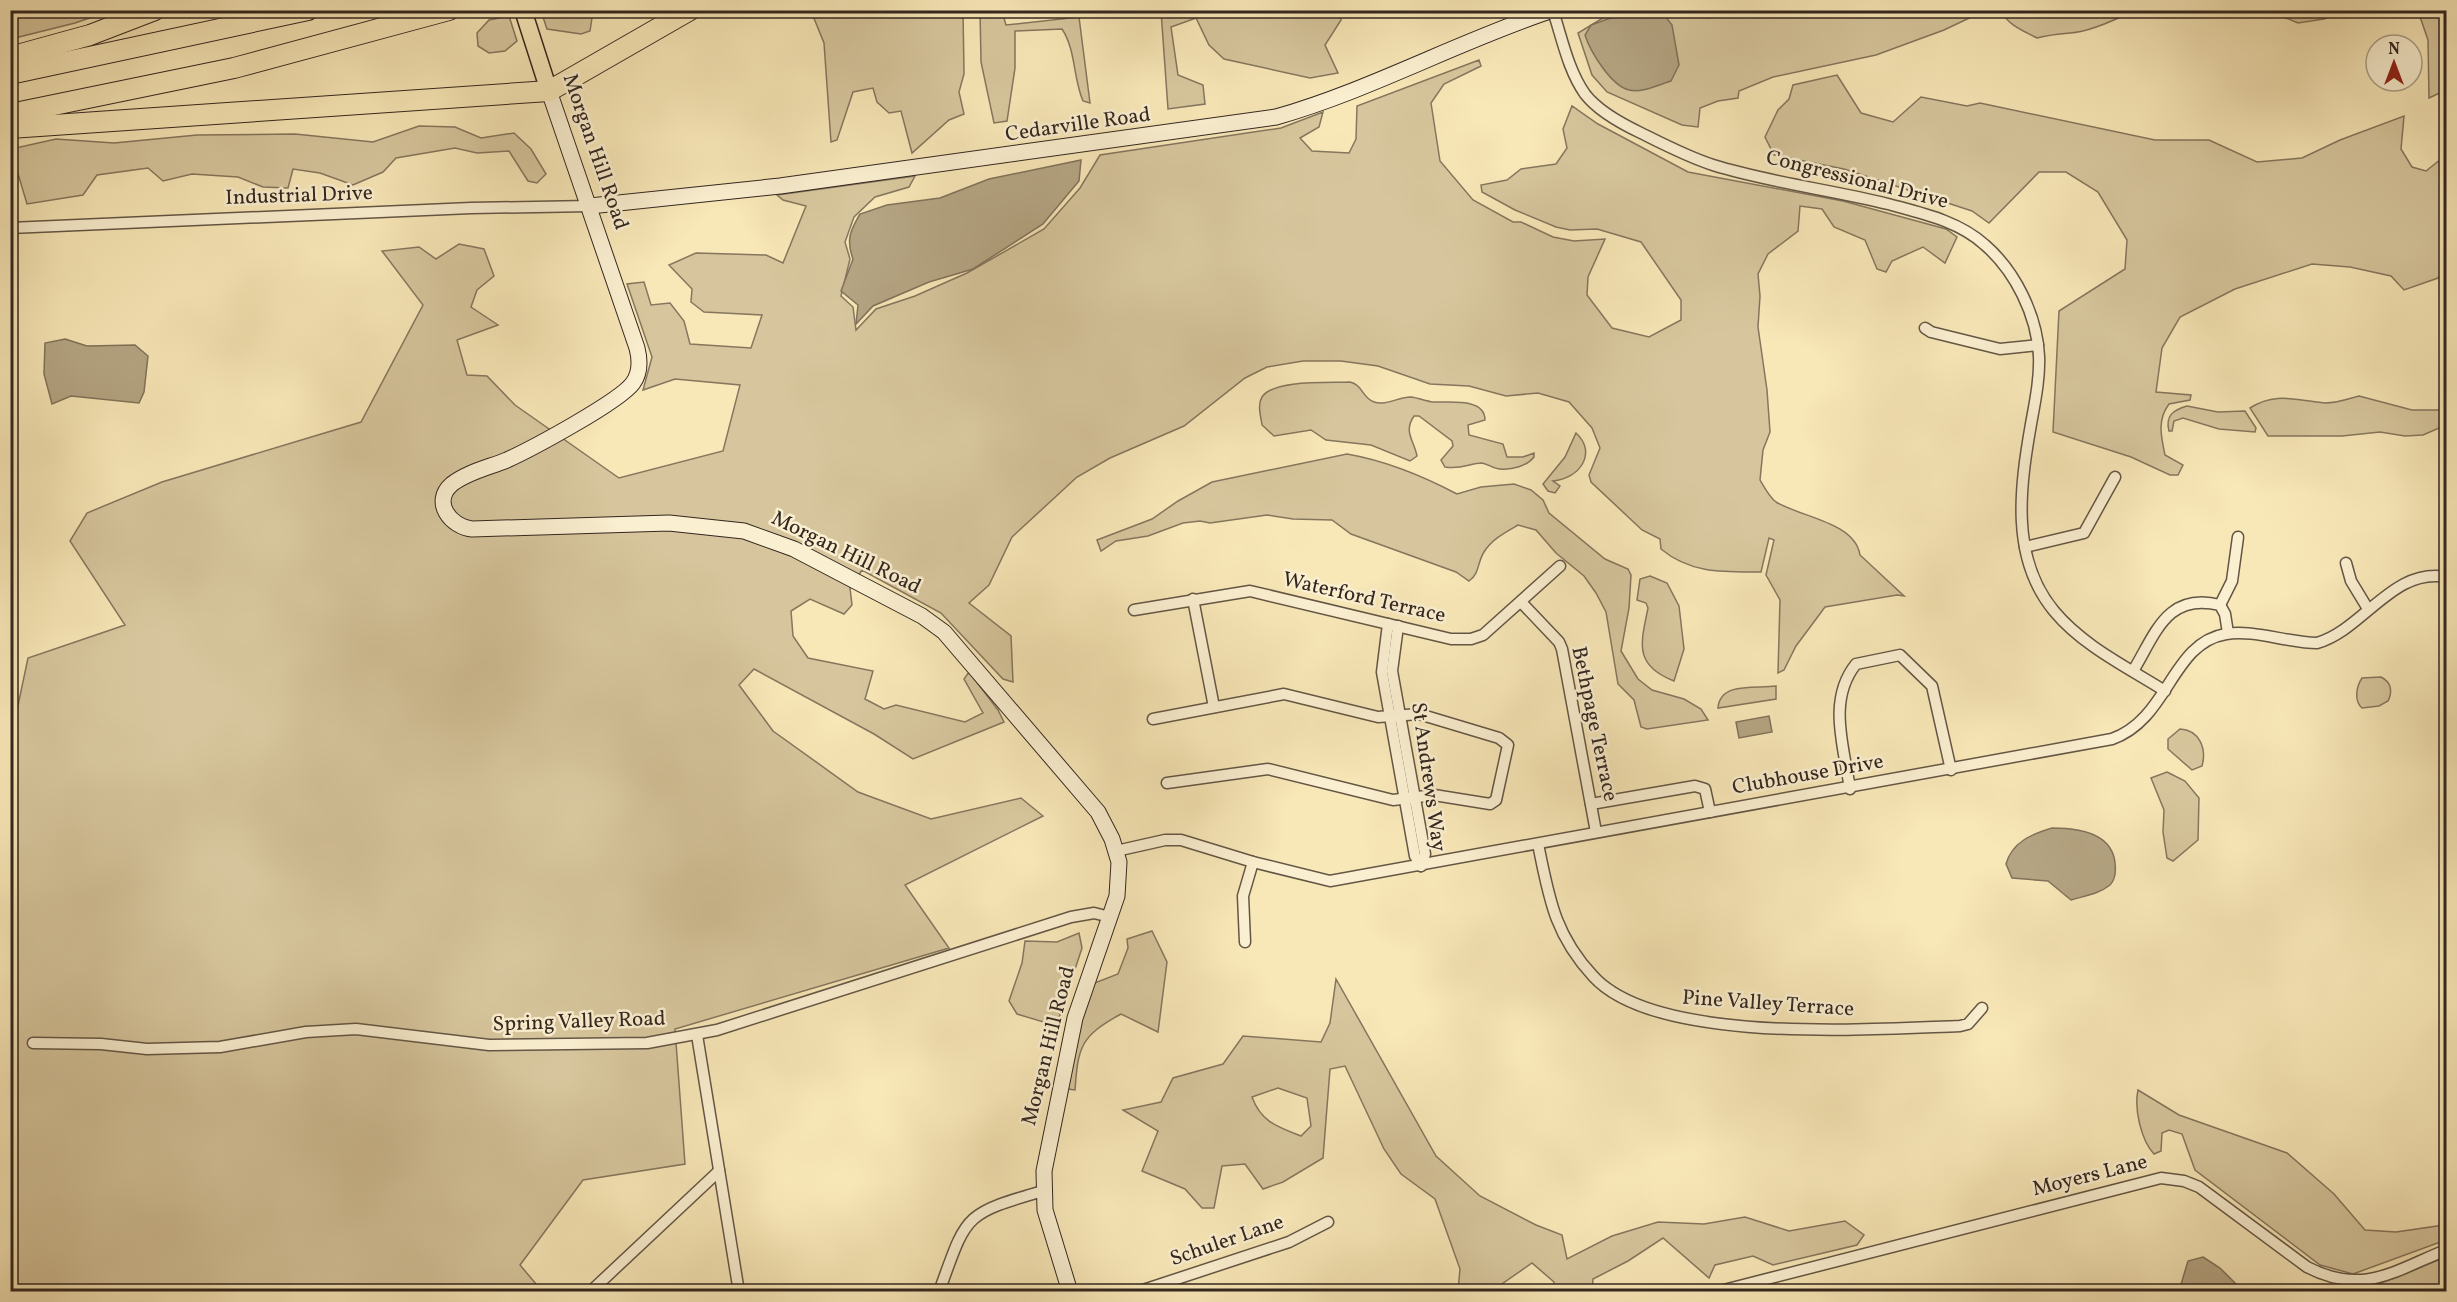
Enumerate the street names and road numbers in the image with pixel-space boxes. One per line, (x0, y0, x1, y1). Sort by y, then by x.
street label: Morgan Hill Road (555, 70, 635, 234)
street label: Cedarville Road (1004, 100, 1152, 150)
street label: Congressional Drive (1763, 143, 1951, 217)
street label: Industrial Drive (225, 179, 373, 213)
street label: Morgan Hill Road (766, 504, 926, 602)
street label: Waterford Terrace (1280, 565, 1448, 631)
street label: Bethpage Terrace (1563, 644, 1625, 804)
street label: St Andrews Way (1403, 700, 1453, 854)
street label: Clubhouse Drive (1730, 747, 1886, 803)
street label: Morgan Hill Road (1015, 963, 1083, 1129)
street label: Pine Valley Terrace (1681, 984, 1855, 1024)
street label: Spring Valley Road (492, 1004, 666, 1040)
street label: Moyers Lane (2029, 1148, 2151, 1204)
street label: Schuler Lane (1166, 1208, 1288, 1274)

